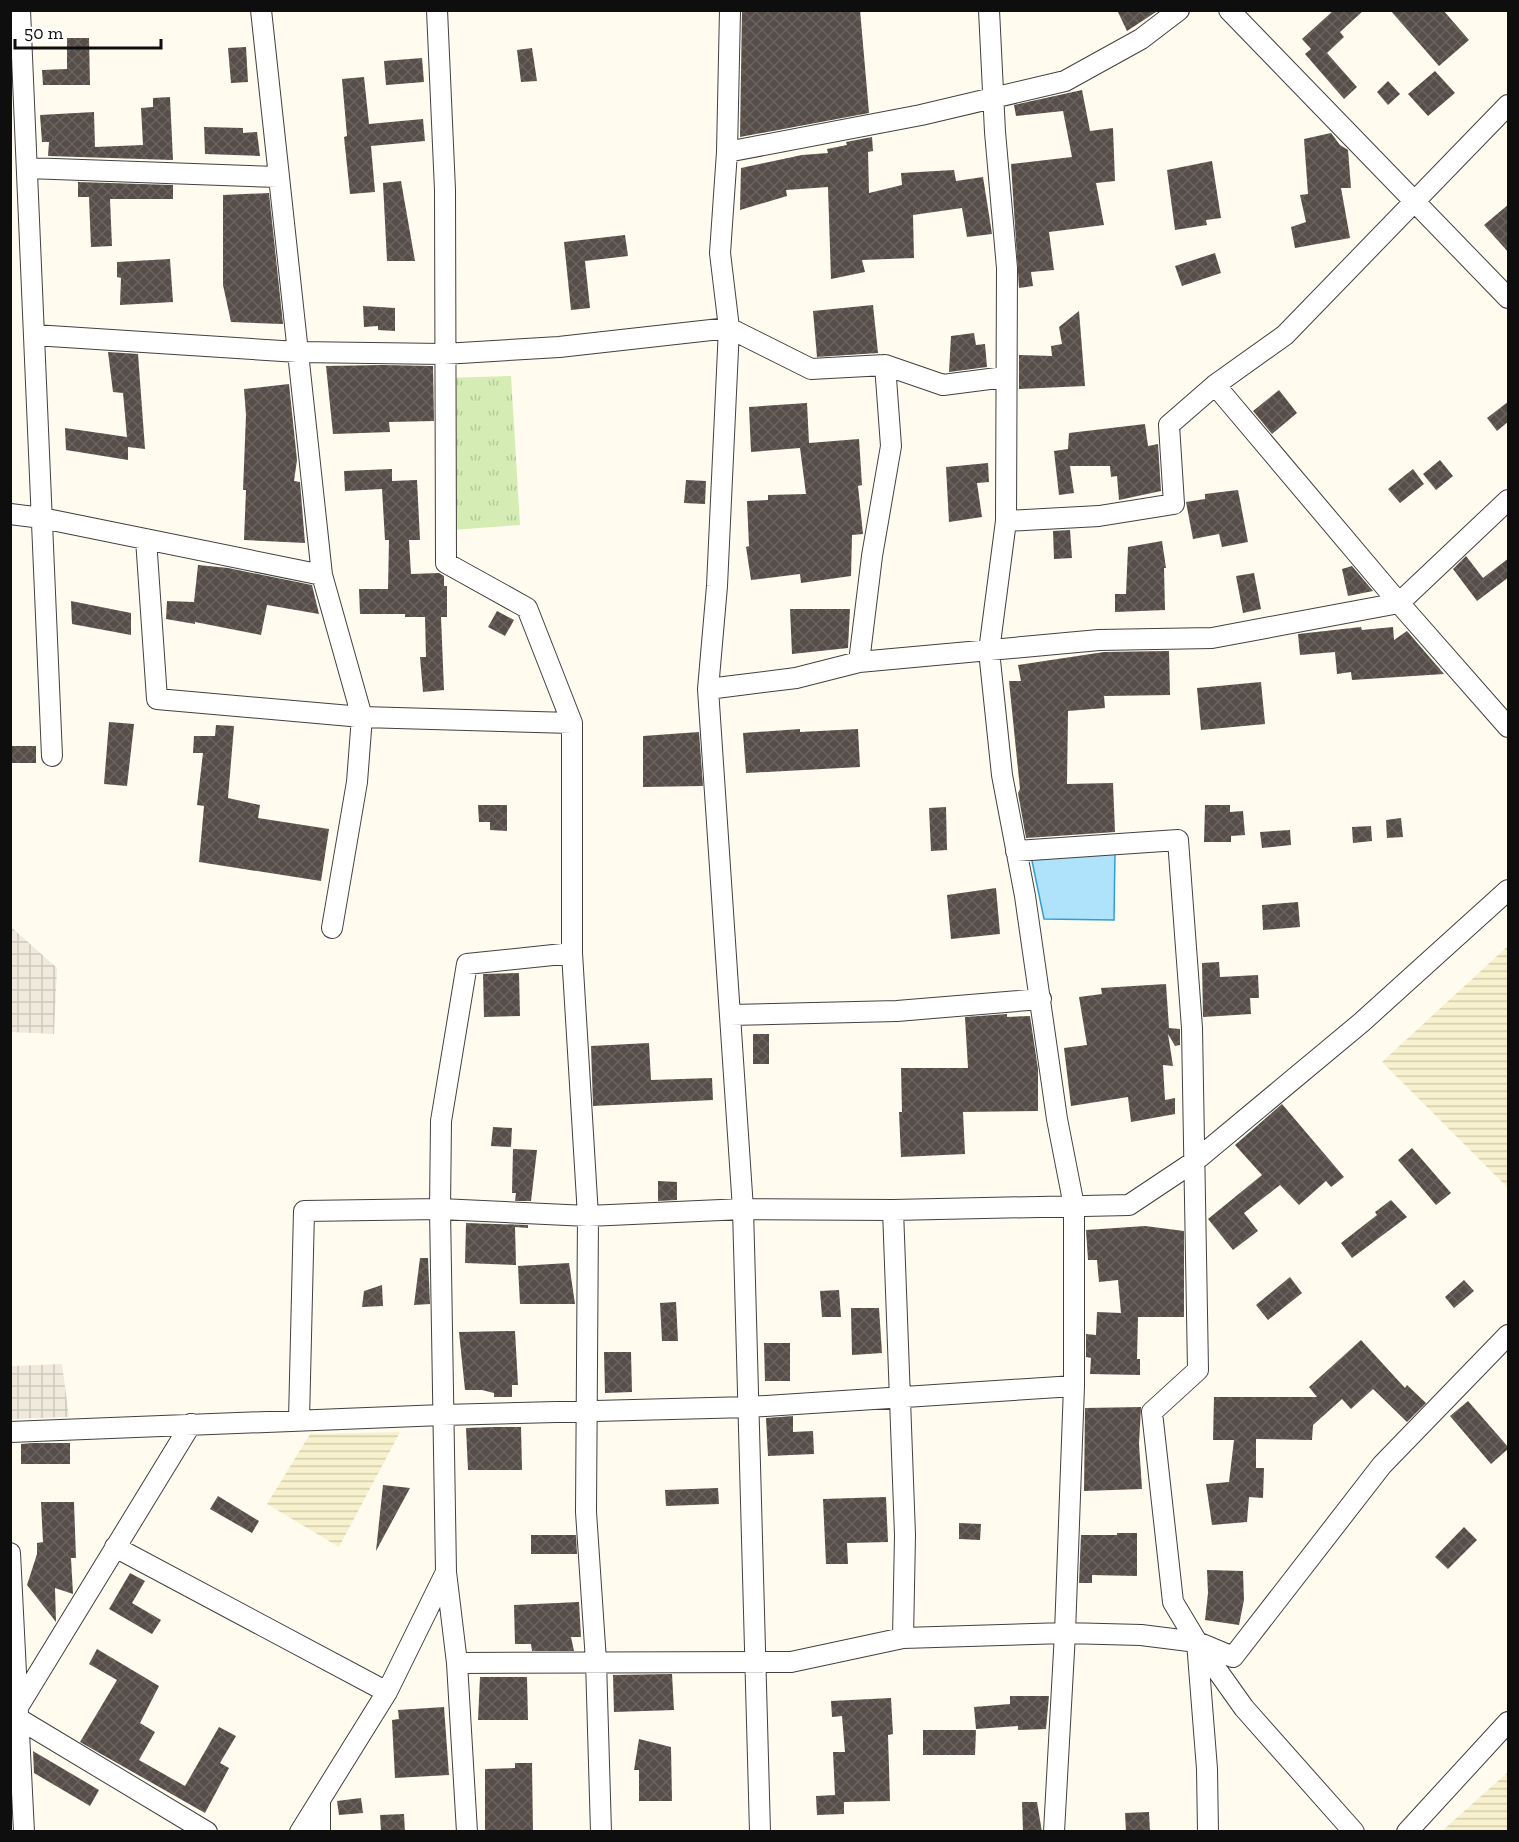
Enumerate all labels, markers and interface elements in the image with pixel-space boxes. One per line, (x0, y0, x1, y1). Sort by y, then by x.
scale bar (15, 12, 160, 50)
text: 50 m (24, 22, 64, 44)

